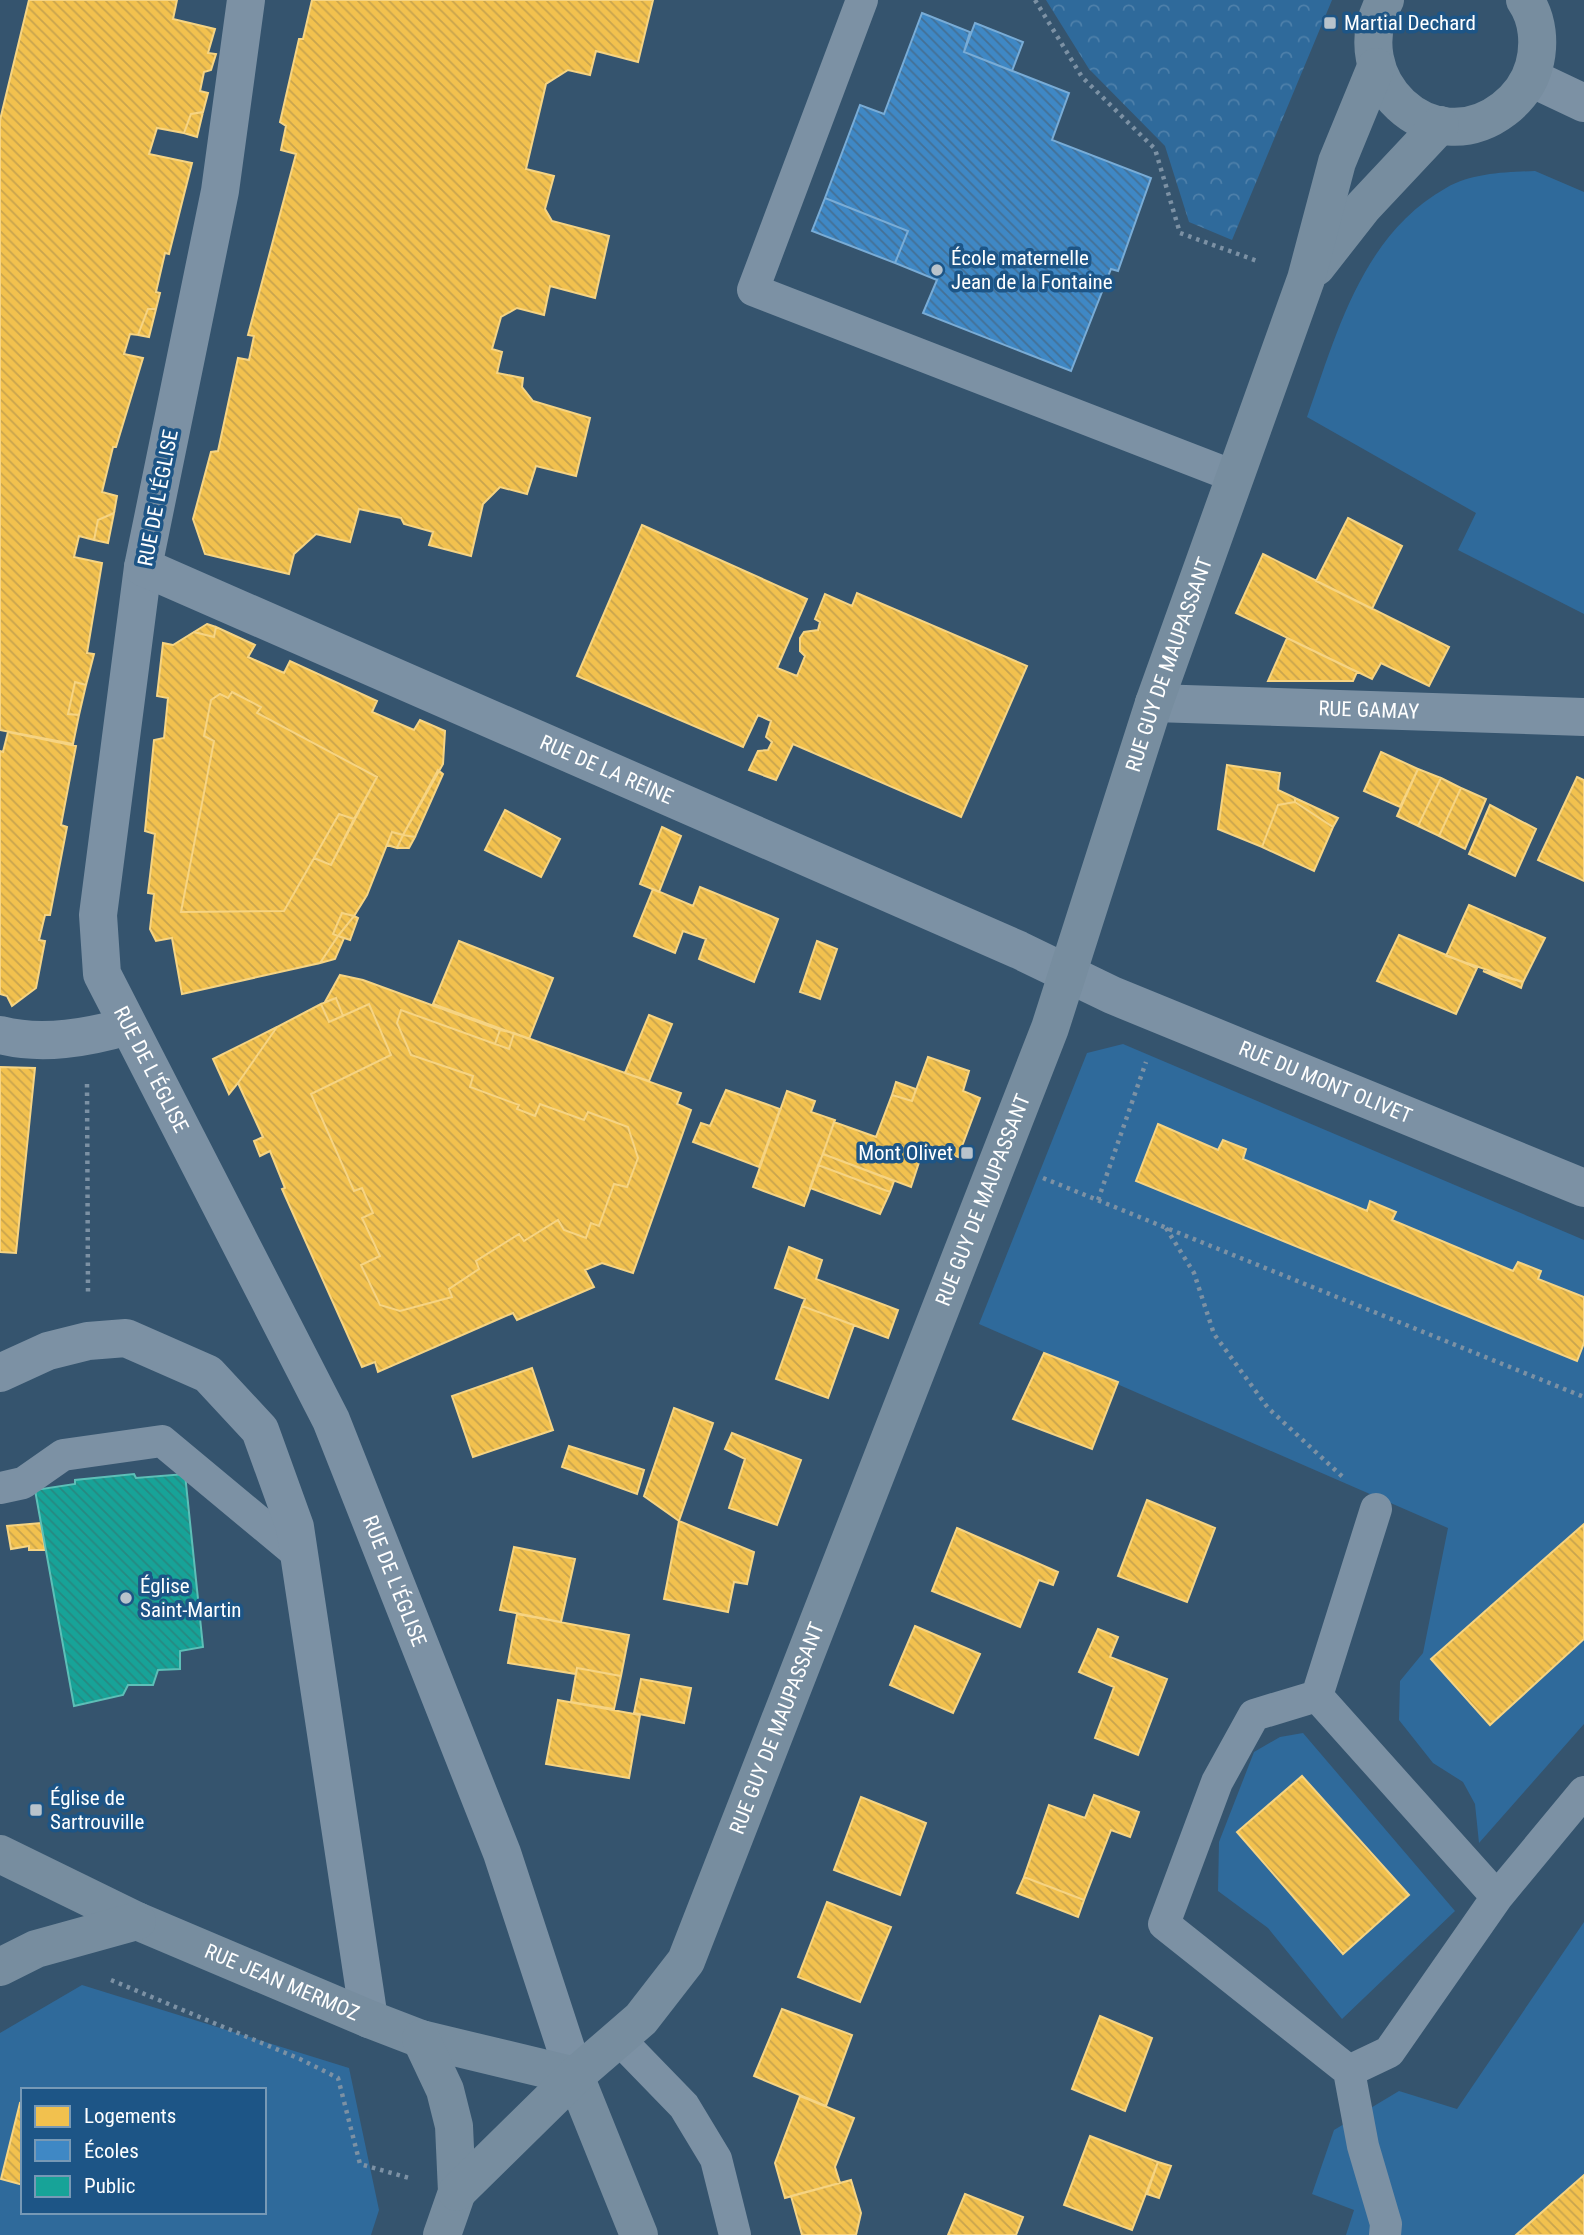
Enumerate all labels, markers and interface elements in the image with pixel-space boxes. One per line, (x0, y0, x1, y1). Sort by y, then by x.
place label: Martial Dechard (1344, 11, 1476, 35)
marker: Martial Dechard (1322, 15, 1338, 31)
place label: École maternelle Jean de la Fontaine (951, 246, 1113, 294)
marker: École maternelle Jean de la Fontaine (929, 262, 945, 278)
street label: RUE DE L'ÉGLISE (133, 428, 183, 568)
street label: RUE GUY DE MAUPASSANT (1121, 554, 1217, 775)
street label: RUE GAMAY (1318, 696, 1420, 724)
street label: RUE DE LA REINE (536, 730, 677, 809)
street label: RUE DE L'ÉGLISE (109, 1002, 193, 1137)
street label: RUE DU MONT OLIVET (1235, 1036, 1416, 1128)
street label: RUE GUY DE MAUPASSANT (931, 1091, 1035, 1309)
place label: Mont Olivet (858, 1141, 953, 1165)
marker: Mont Olivet (959, 1145, 975, 1161)
street label: RUE DE L'ÉGLISE (358, 1512, 431, 1650)
place label: Église Saint-Martin (140, 1574, 241, 1622)
marker: Église Saint-Martin (118, 1590, 134, 1606)
street label: RUE GUY DE MAUPASSANT (725, 1619, 829, 1837)
place label: Église de Sartrouville (50, 1786, 144, 1834)
marker: Église de Sartrouville (28, 1802, 44, 1818)
street label: RUE JEAN MERMOZ (201, 1939, 363, 2026)
legend (21, 2088, 266, 2214)
text: Logements (84, 2104, 176, 2128)
text: Écoles (84, 2139, 139, 2163)
text: Public (84, 2174, 136, 2198)

